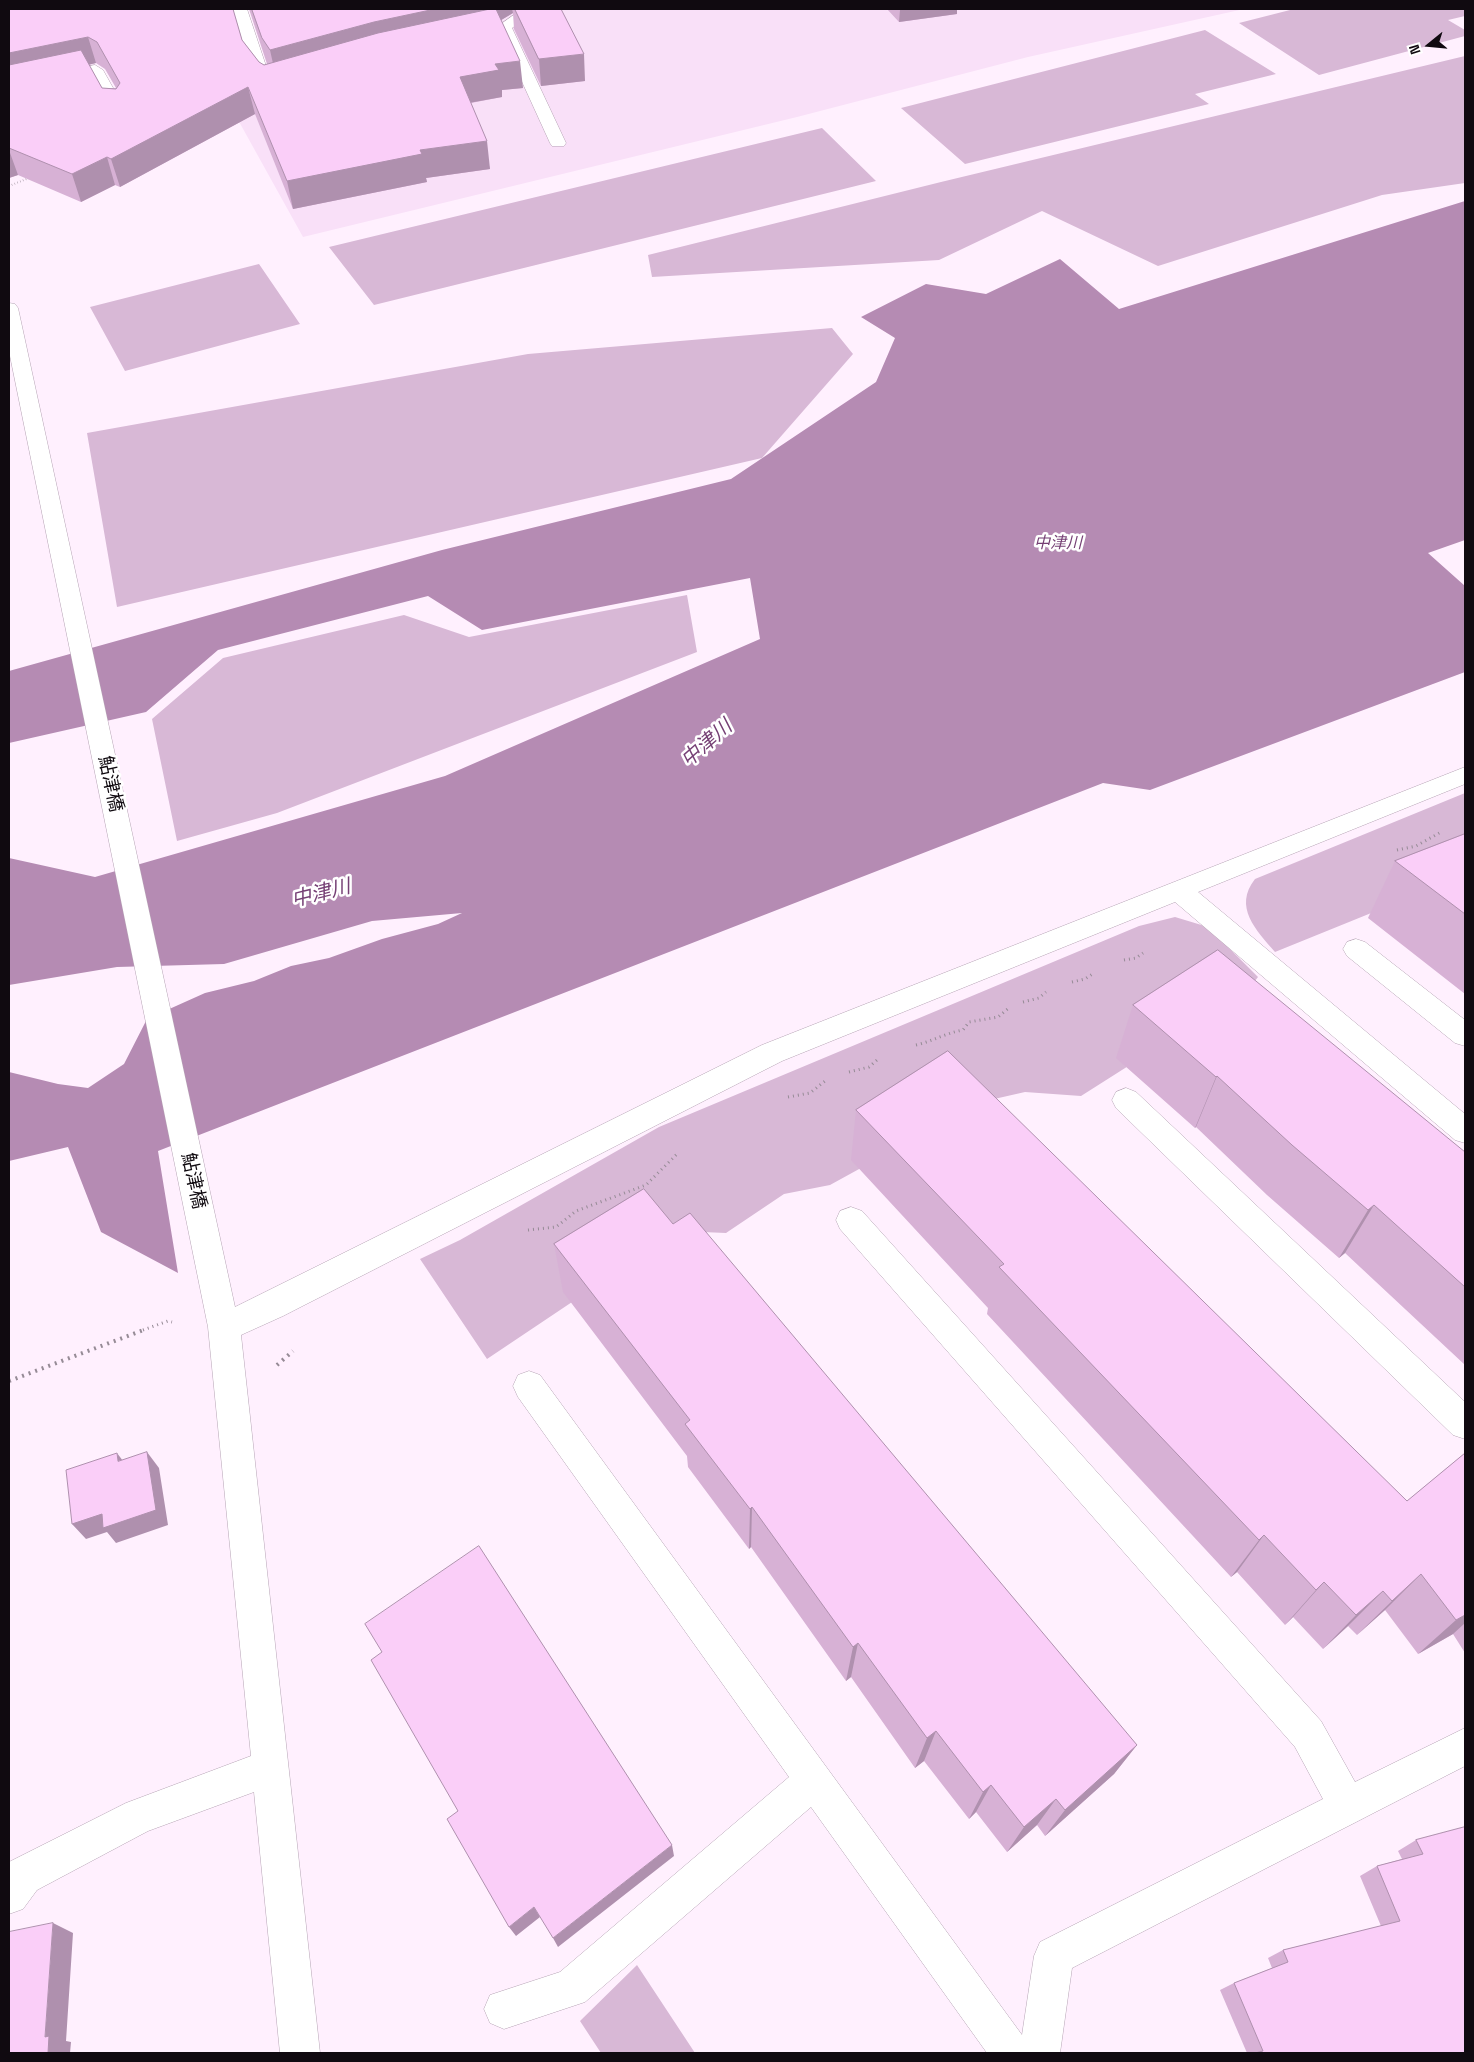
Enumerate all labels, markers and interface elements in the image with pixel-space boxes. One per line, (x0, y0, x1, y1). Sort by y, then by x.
north arrow (1404, 20, 1454, 70)
text: N (1405, 42, 1425, 57)
water label: 中津川 (1034, 534, 1082, 554)
water label: 中津川 (676, 715, 738, 773)
street label: 鮎津橋 (93, 754, 127, 814)
water label: 中津川 (289, 875, 353, 913)
street label: 鮎津橋 (176, 1151, 210, 1211)

